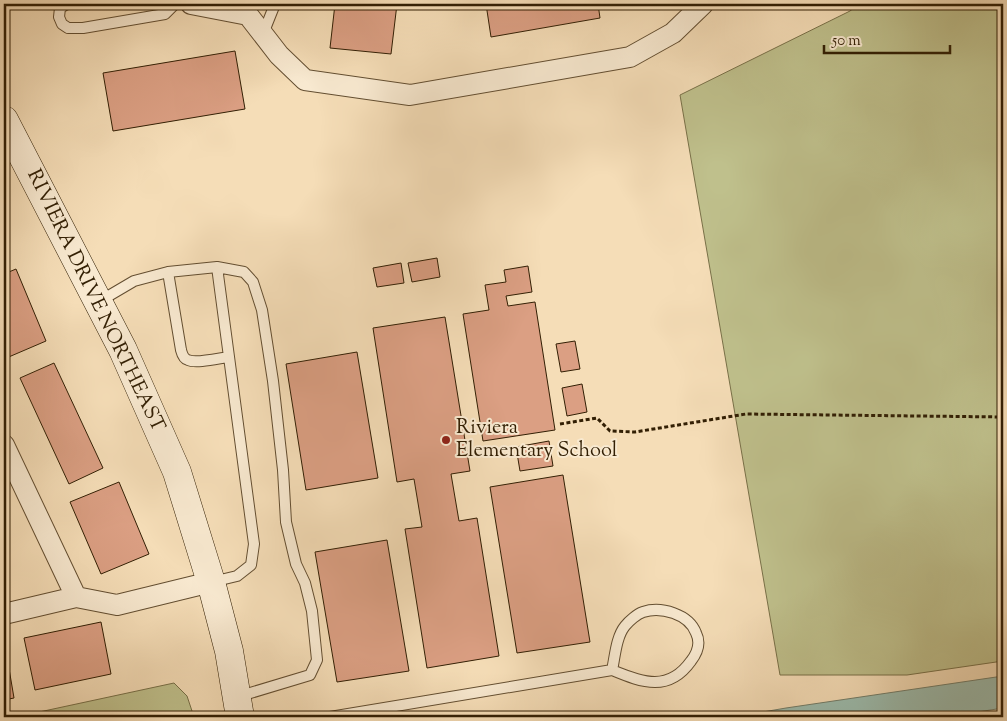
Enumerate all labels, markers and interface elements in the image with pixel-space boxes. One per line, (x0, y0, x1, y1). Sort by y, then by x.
scale bar (824, 22, 951, 54)
text: 50 m (831, 31, 861, 52)
street label: RIVIERA DRIVE NORTHEAST (19, 165, 171, 437)
place label: Riviera Elementary School (456, 414, 618, 466)
marker: Riviera Elementary School (440, 434, 452, 446)

